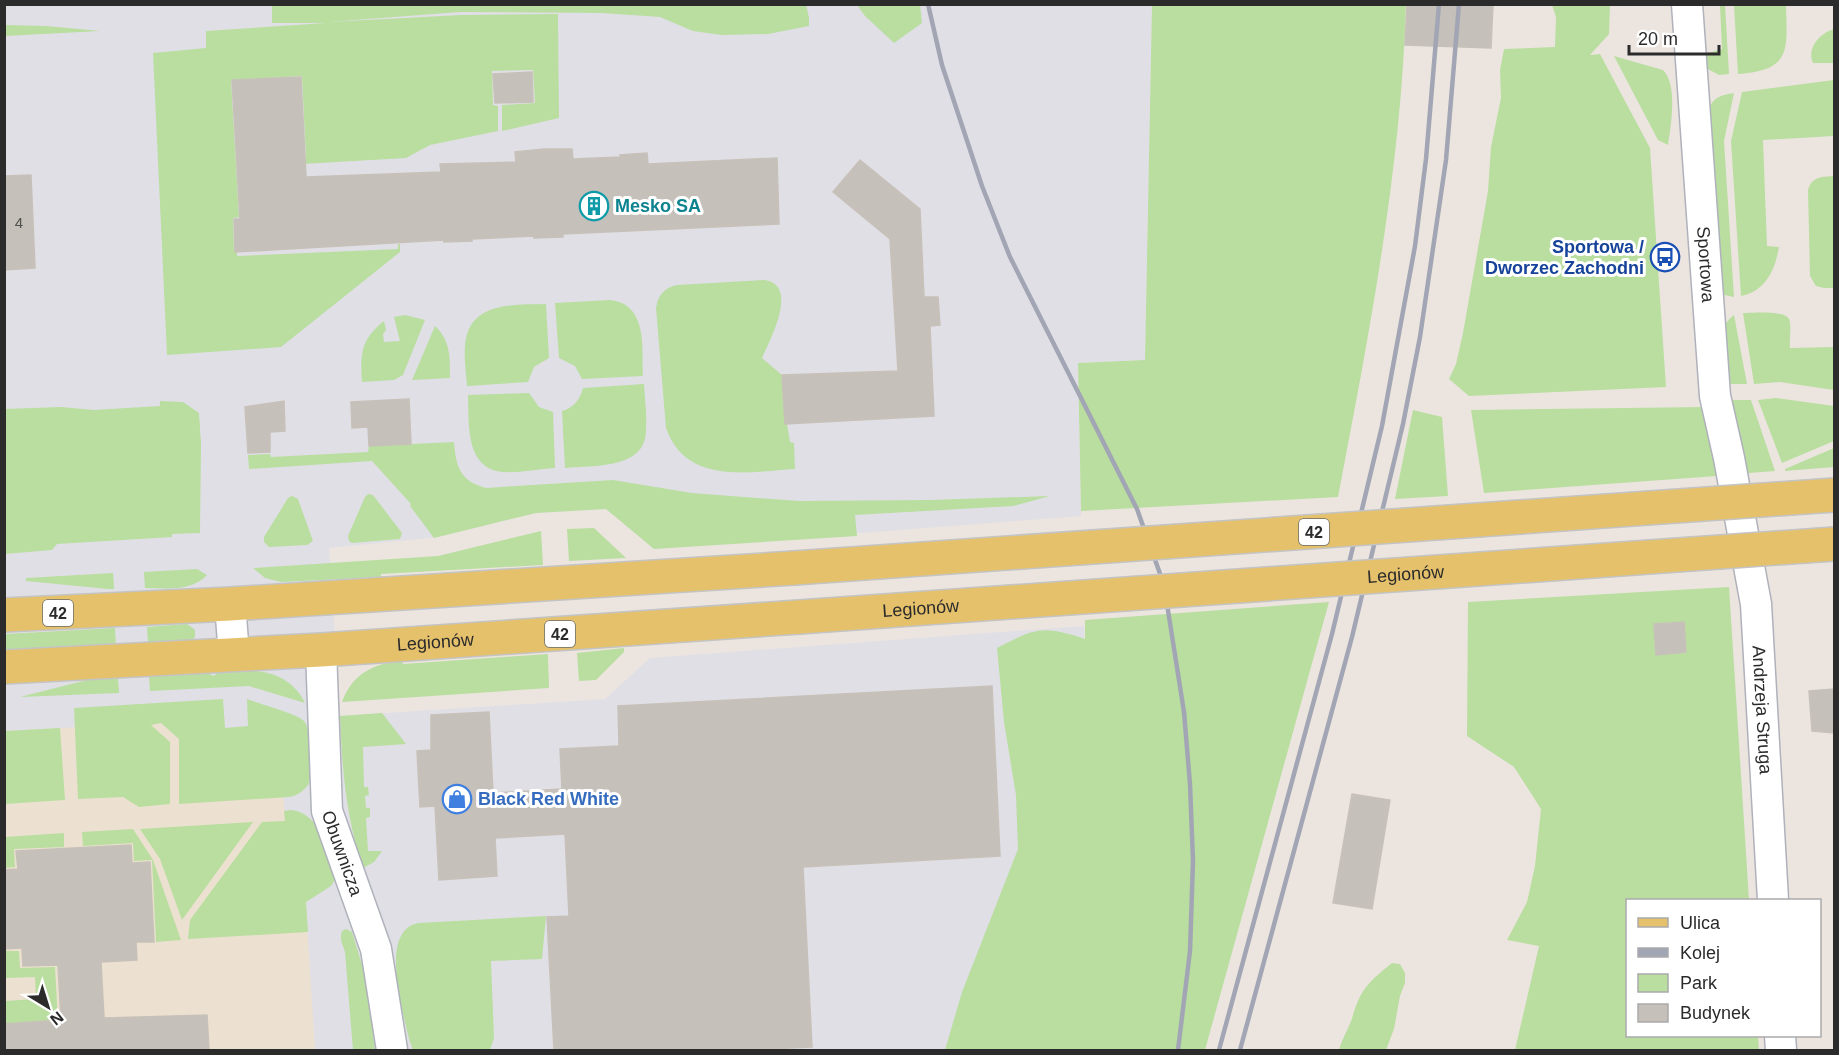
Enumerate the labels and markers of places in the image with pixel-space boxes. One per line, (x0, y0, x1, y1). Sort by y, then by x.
building icon: Mesko SA (578, 190, 610, 222)
place label: Mesko SA (615, 196, 701, 216)
place label: Sportowa / Dworzec Zachodni (1485, 237, 1644, 278)
bus stop icon: Sportowa / Dworzec Zachodni (1649, 241, 1681, 273)
shop icon: Black Red White (441, 783, 473, 815)
place label: Black Red White (478, 789, 619, 809)

